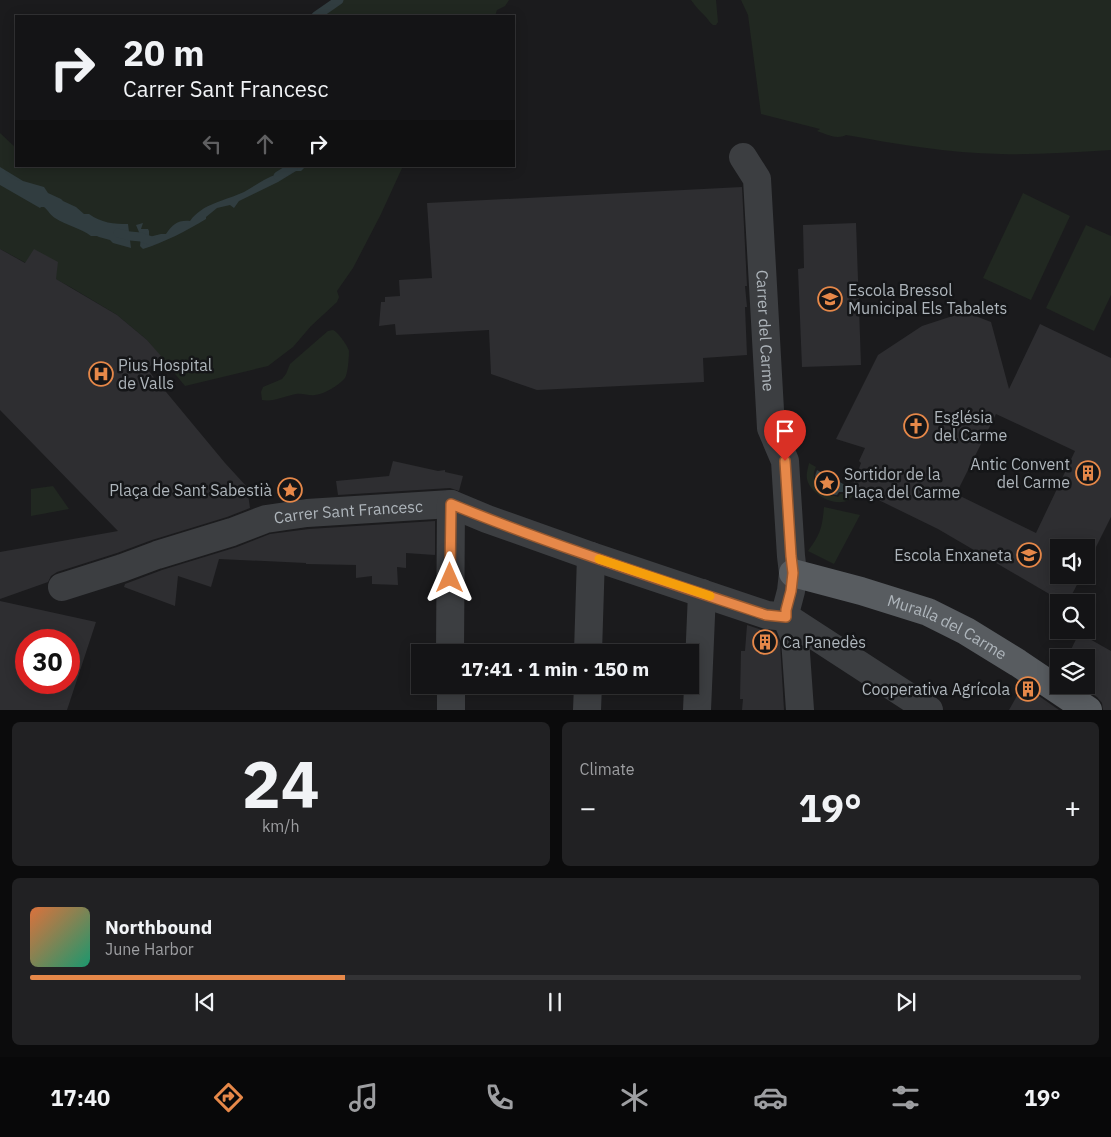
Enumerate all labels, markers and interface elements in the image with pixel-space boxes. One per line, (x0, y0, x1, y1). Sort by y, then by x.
text: 20 m (123, 30, 205, 76)
icon: right (40, 35, 105, 100)
text: Carrer Sant Francesc (123, 74, 329, 103)
icon: left (198, 130, 226, 158)
icon: ahead (251, 130, 279, 158)
icon: right (304, 130, 332, 158)
street label: Carrer del Carme (752, 269, 779, 392)
place label: Escola Bressol Municipal Els Tabalets (848, 280, 1007, 318)
school or university icon: Escola Bressol Municipal Els Tabalets (817, 286, 843, 312)
place label: Pius Hospital de Valls (118, 355, 212, 393)
hospital icon: Pius Hospital de Valls (88, 361, 114, 387)
place label: Església del Carme (934, 407, 1008, 445)
pin (764, 410, 806, 461)
church icon: Església del Carme (903, 413, 929, 439)
icon: arrive (771, 417, 799, 445)
place label: Antic Convent del Carme (970, 454, 1070, 492)
building icon: Antic Convent del Carme (1075, 460, 1101, 486)
place label: Sortidor de la Plaça del Carme (844, 464, 960, 502)
place icon: Sortidor de la Plaça del Carme (814, 470, 840, 496)
place icon: Plaça de Sant Sabestià (277, 477, 303, 503)
place label: Plaça de Sant Sabestià (109, 480, 272, 500)
street label: Carrer Sant Francesc (273, 496, 424, 528)
map controls (1050, 539, 1095, 694)
button: sound (1050, 539, 1095, 584)
school or university icon: Escola Enxaneta (1016, 542, 1042, 568)
place label: Escola Enxaneta (894, 545, 1012, 565)
position arrow (423, 551, 475, 603)
street label: Muralla del Carme (885, 590, 1011, 664)
button: search (1050, 594, 1095, 639)
speed limit sign: 30 (15, 629, 80, 694)
building icon: Ca Panedès (752, 629, 778, 655)
place label: Ca Panedès (782, 632, 866, 652)
button: layers (1050, 649, 1095, 694)
text: 17:41 · 1 min · 150 m (461, 657, 649, 681)
building icon: Cooperativa Agrícola (1015, 676, 1041, 702)
place label: Cooperativa Agrícola (862, 679, 1010, 699)
text: 24 (242, 741, 320, 826)
text: Climate (580, 759, 635, 779)
text: 19° (799, 783, 862, 832)
text: − (580, 789, 596, 826)
text: + (1064, 789, 1081, 826)
text: km/h (262, 816, 300, 836)
text: Northbound (105, 915, 212, 939)
text: June Harbor (105, 939, 194, 959)
icon: previous (191, 988, 219, 1016)
icon: pause (541, 988, 569, 1016)
icon: next (892, 988, 920, 1016)
icon: directions (211, 1080, 246, 1115)
icon: music (346, 1080, 381, 1115)
icon: phone (482, 1080, 517, 1115)
icon: climate (617, 1080, 652, 1115)
icon: car (753, 1080, 788, 1115)
icon: filters (888, 1080, 923, 1115)
text: 17:40 (50, 1083, 110, 1112)
text: 19° (1024, 1083, 1061, 1112)

